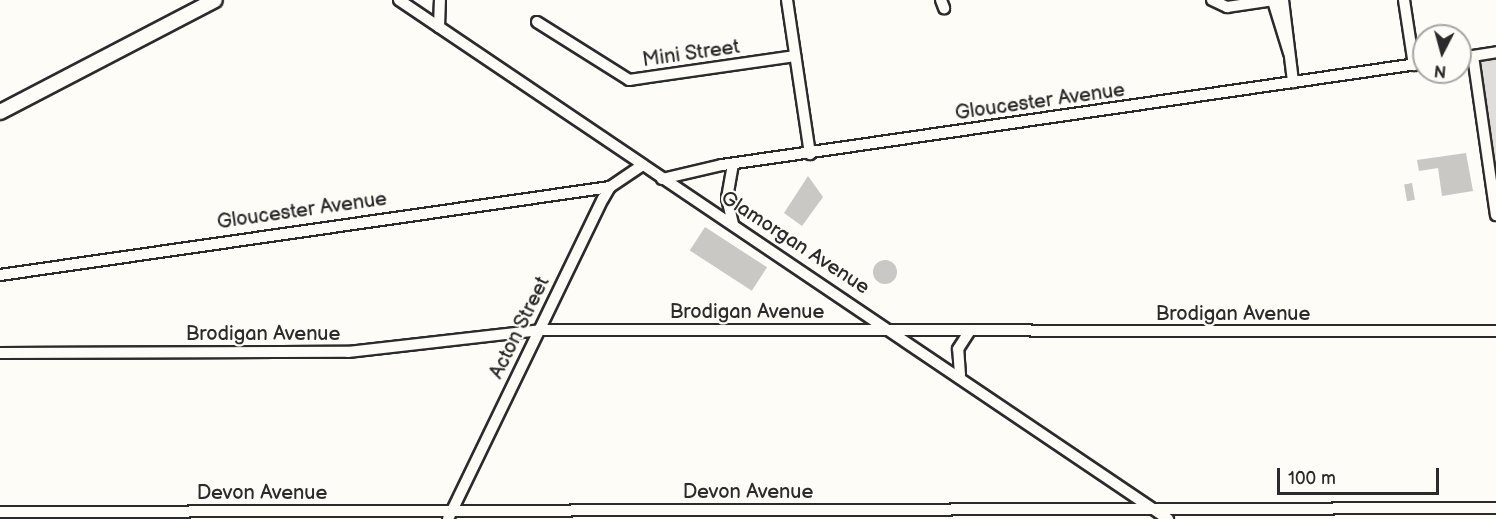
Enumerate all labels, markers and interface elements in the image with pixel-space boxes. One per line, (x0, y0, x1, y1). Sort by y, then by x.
north arrow (1412, 24, 1472, 84)
street label: Mini Street (641, 35, 741, 73)
text: N (1433, 60, 1447, 80)
street label: Gloucester Avenue (954, 78, 1126, 126)
street label: Glamorgan Avenue (716, 186, 874, 300)
street label: Gloucester Avenue (216, 187, 388, 235)
street label: Acton Street (485, 273, 555, 383)
street label: Brodigan Avenue (670, 300, 824, 324)
street label: Brodigan Avenue (1156, 302, 1310, 326)
street label: Brodigan Avenue (186, 322, 340, 346)
scale bar (1280, 456, 1442, 494)
text: 100 m (1288, 468, 1336, 489)
street label: Devon Avenue (683, 480, 813, 504)
street label: Devon Avenue (197, 481, 327, 505)

